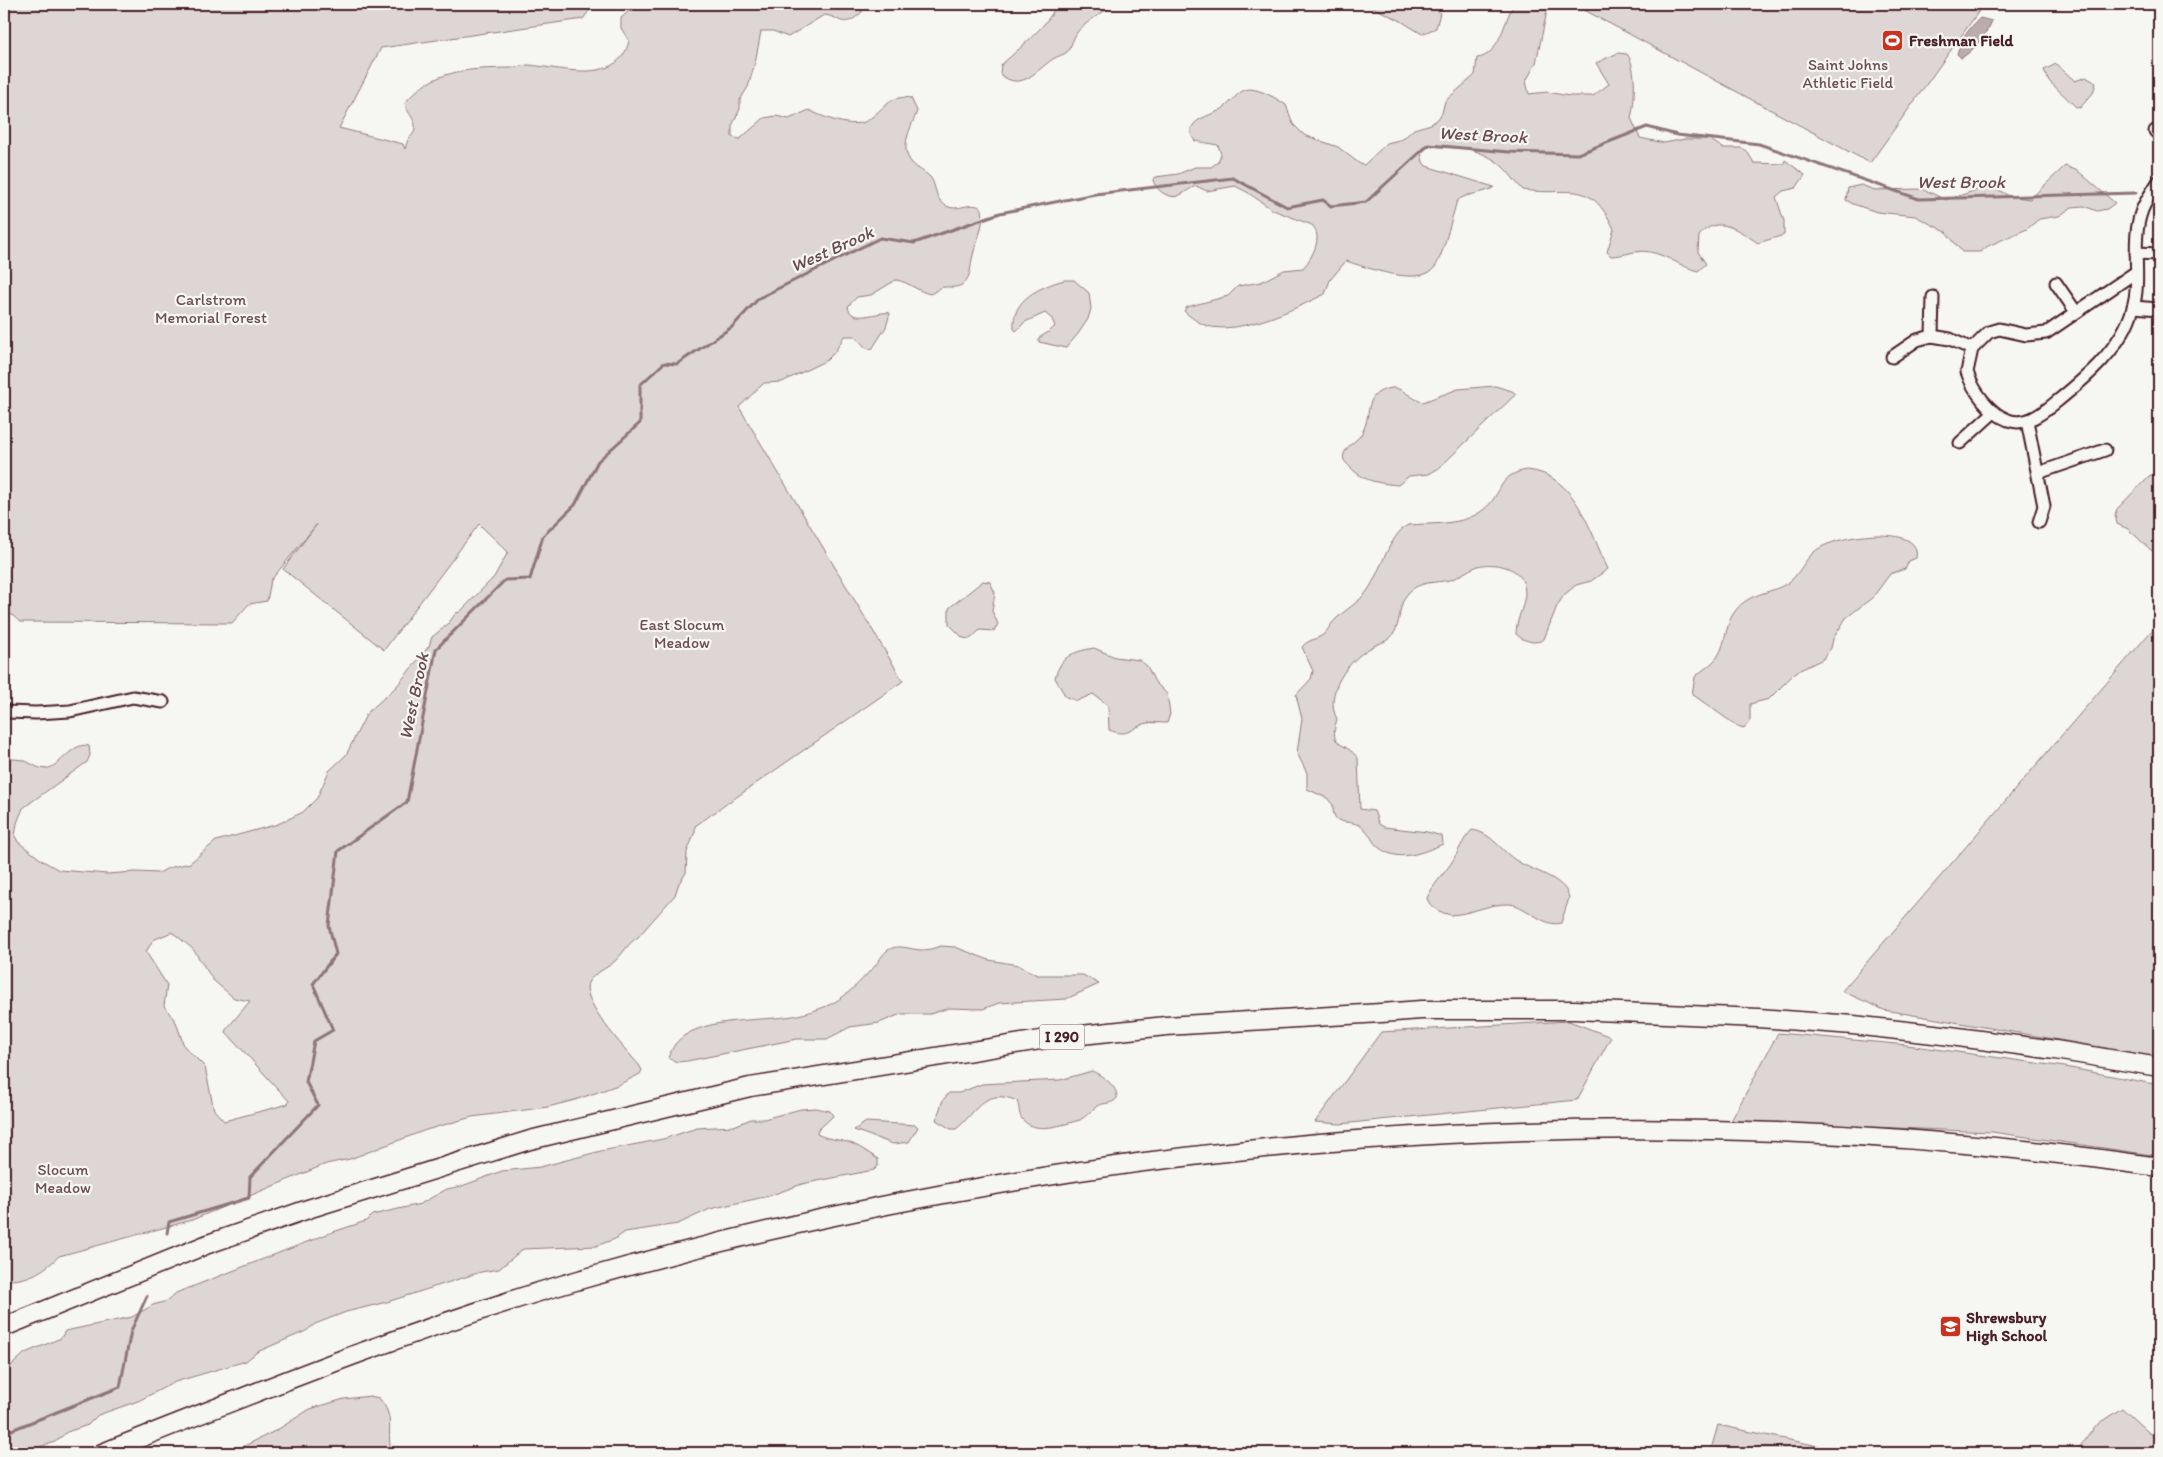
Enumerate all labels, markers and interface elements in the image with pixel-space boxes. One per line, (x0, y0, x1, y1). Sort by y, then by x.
sports icon: Freshman Field (1881, 28, 1905, 52)
place label: Freshman Field (1909, 31, 2014, 50)
park label: Saint Johns Athletic Field (1803, 55, 1894, 92)
water label: West Brook (1438, 122, 1529, 148)
water label: West Brook (1917, 171, 2007, 193)
water label: West Brook (787, 220, 878, 277)
park label: Carlstrom Memorial Forest (155, 290, 267, 327)
park label: East Slocum Meadow (640, 615, 725, 652)
water label: West Brook (394, 649, 434, 741)
road number: I 290 (1040, 1024, 1084, 1050)
park label: Slocum Meadow (35, 1160, 91, 1197)
place label: Shrewsbury High School (1966, 1308, 2048, 1346)
school or university icon: Shrewsbury High School (1938, 1314, 1962, 1338)

